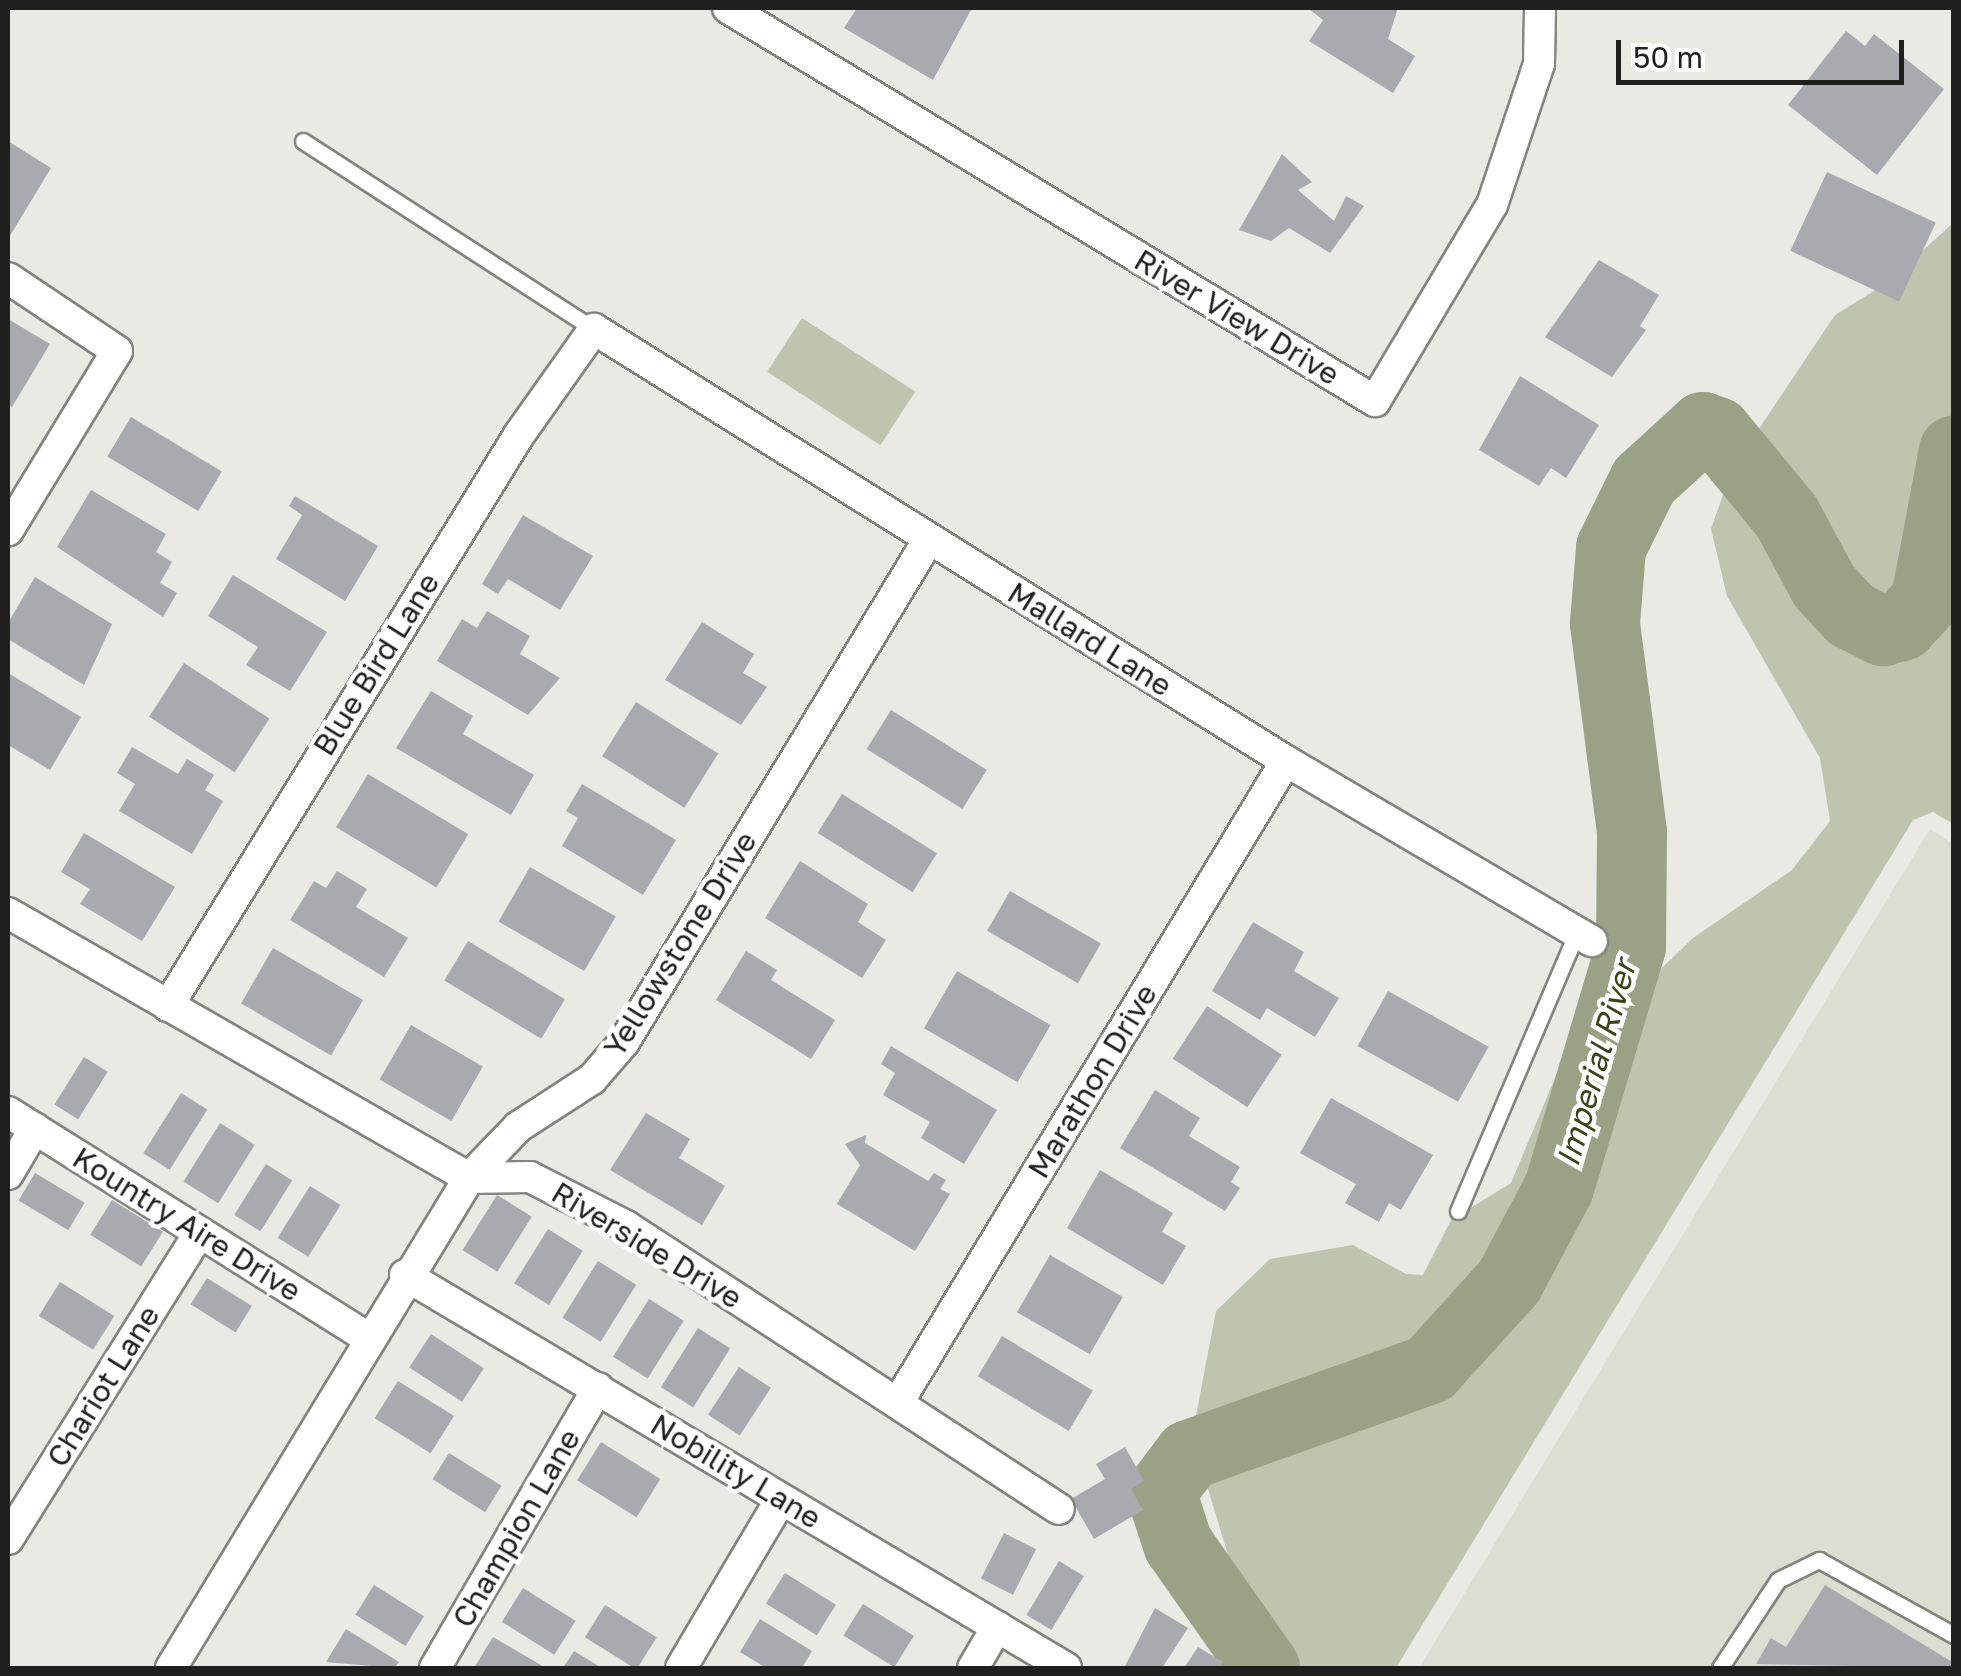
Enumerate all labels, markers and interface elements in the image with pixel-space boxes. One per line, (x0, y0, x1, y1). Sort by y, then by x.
scale bar (1621, 20, 1908, 82)
text: 50 m (1633, 39, 1703, 75)
street label: River View Drive (1128, 242, 1346, 392)
street label: Blue Bird Lane (306, 566, 446, 762)
street label: Mallard Lane (1001, 574, 1179, 704)
street label: Yellowstone Drive (596, 825, 764, 1063)
water label: Imperial River (1548, 956, 1644, 1170)
street label: Marathon Drive (1020, 978, 1164, 1184)
street label: Kountry Aire Drive (66, 1139, 308, 1309)
street label: Riverside Drive (545, 1174, 749, 1316)
street label: Chariot Lane (39, 1299, 167, 1473)
street label: Nobility Lane (644, 1406, 828, 1536)
street label: Champion Lane (445, 1422, 587, 1634)

